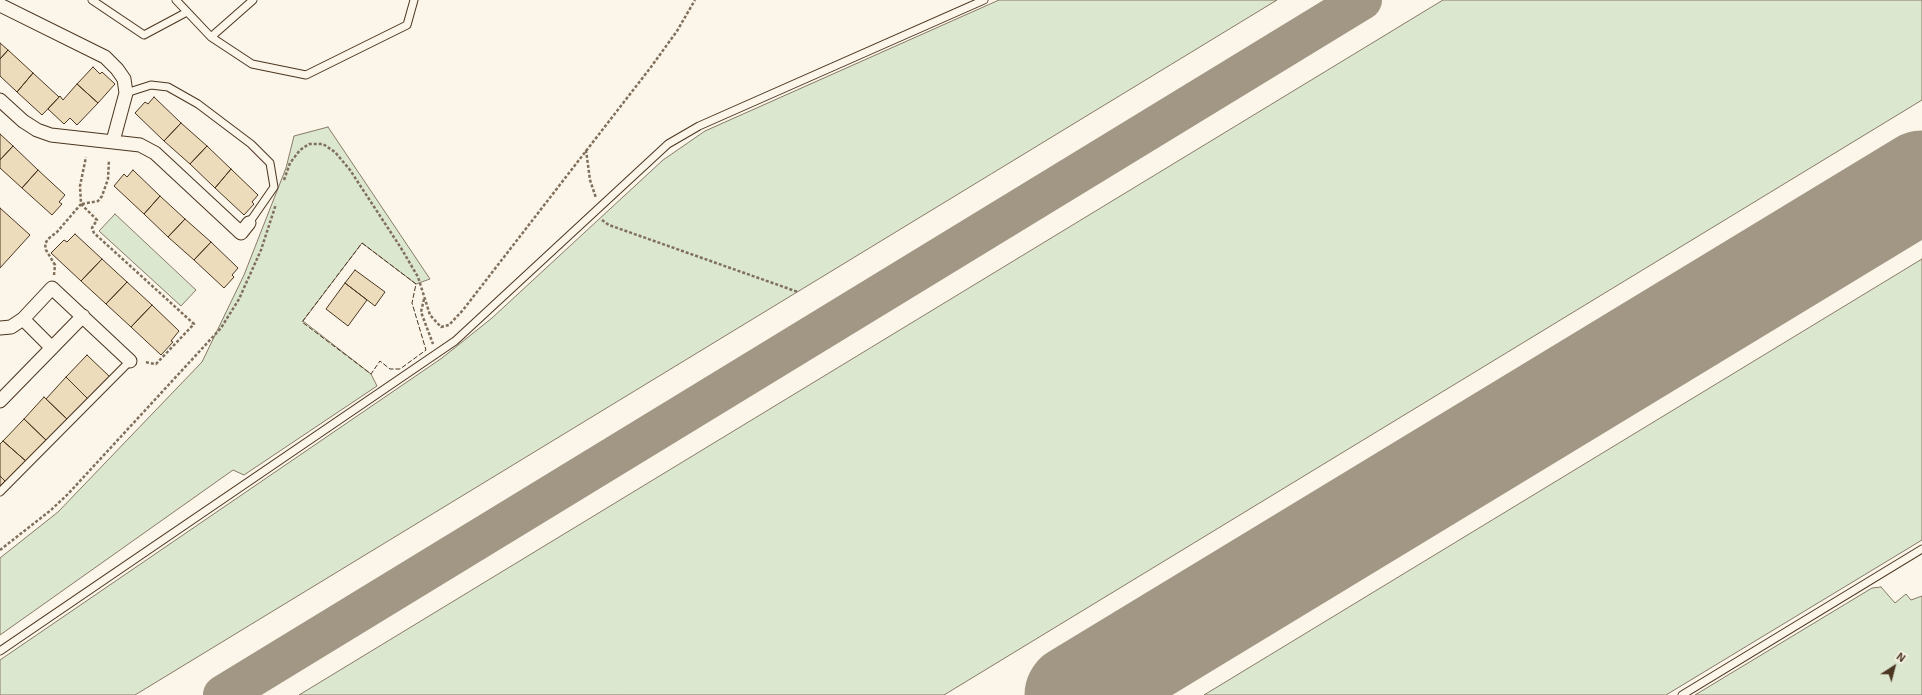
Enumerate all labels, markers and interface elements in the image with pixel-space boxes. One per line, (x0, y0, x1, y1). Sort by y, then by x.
north arrow (1874, 647, 1914, 687)
text: N (1894, 649, 1908, 664)

